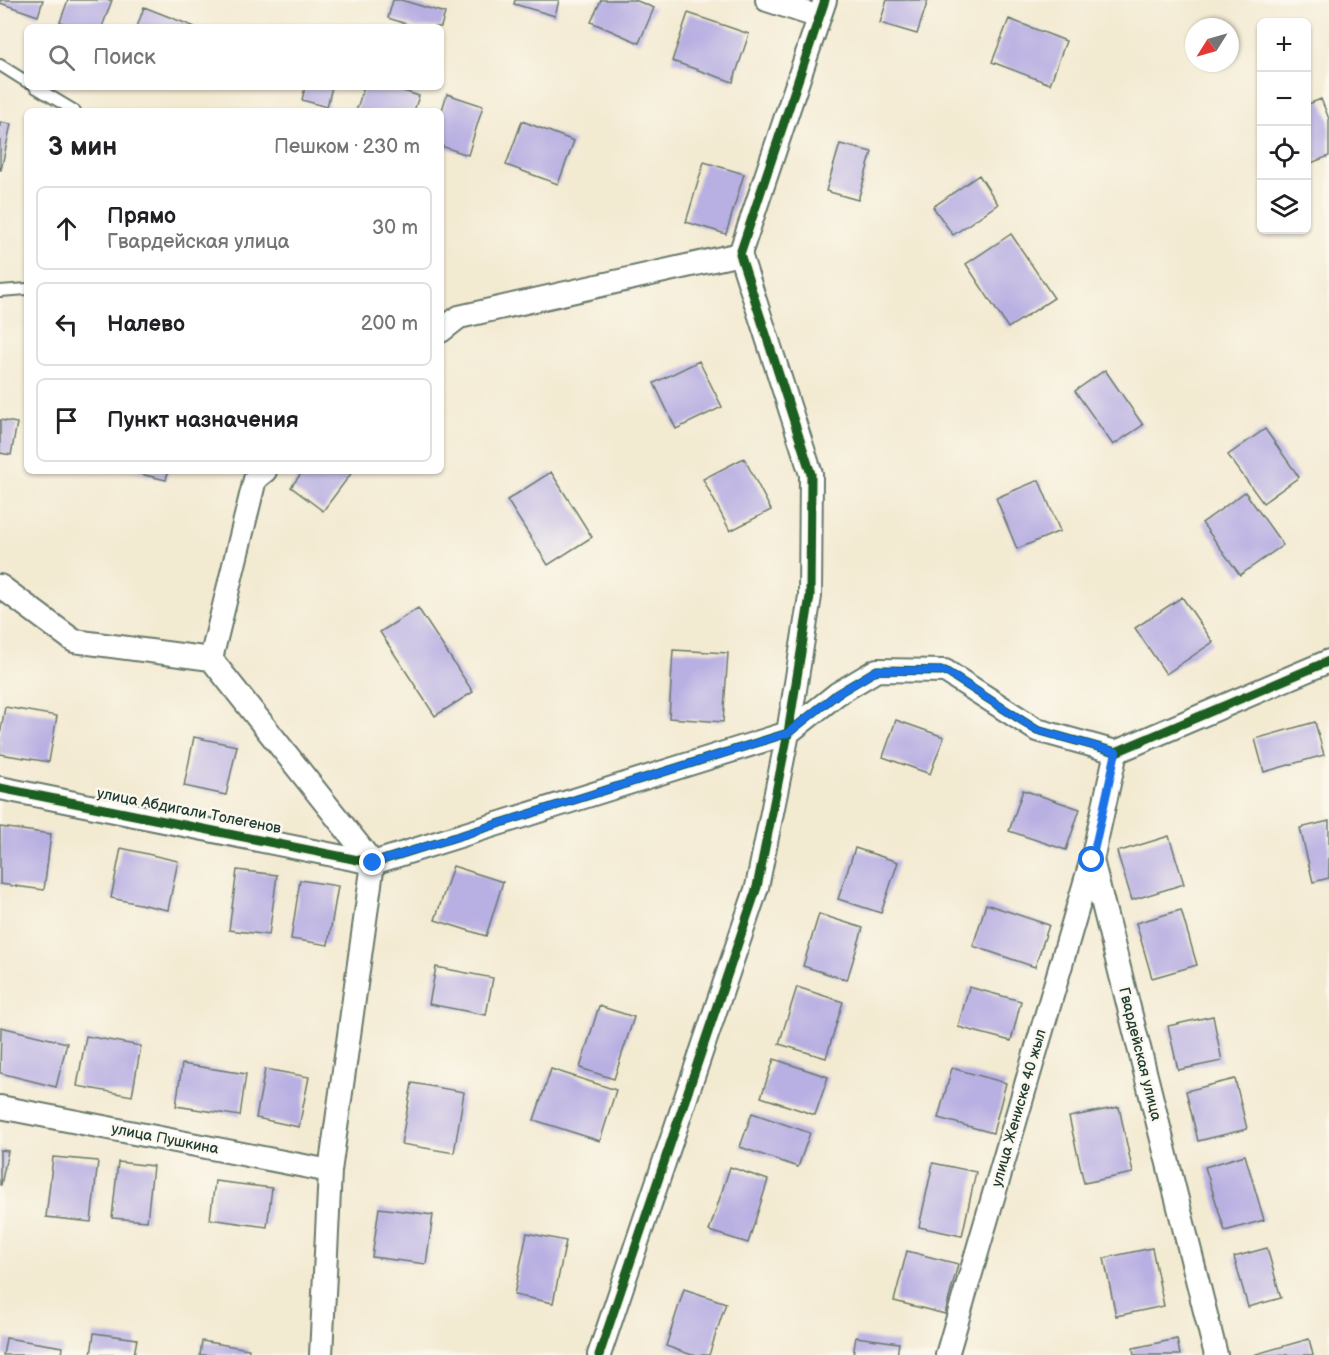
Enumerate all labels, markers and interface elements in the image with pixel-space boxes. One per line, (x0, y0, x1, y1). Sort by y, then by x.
north arrow (1185, 18, 1239, 72)
map controls (1257, 18, 1311, 234)
button: + (1257, 18, 1311, 72)
search box (24, 24, 444, 90)
icon: search (45, 41, 78, 74)
text: Поиск (93, 44, 156, 71)
button: − (1257, 72, 1311, 126)
button: locate (1257, 126, 1311, 180)
text: 3 мин (48, 132, 117, 163)
text: Пешком · 230 m (274, 135, 420, 159)
button: layers (1257, 180, 1311, 234)
text: Прямо (107, 203, 176, 230)
icon: ahead (50, 212, 83, 245)
text: 30 m (372, 216, 418, 240)
text: Гвардейская улица (107, 230, 290, 254)
icon: left (50, 308, 83, 341)
text: Налево (107, 311, 185, 338)
text: 200 m (361, 312, 418, 336)
icon: arrive (50, 404, 83, 437)
text: Пункт назначения (107, 407, 299, 434)
street label: улица Абдигали Толегенов (95, 784, 283, 838)
route start (1078, 846, 1104, 872)
route end (359, 849, 385, 875)
street label: Гвардейская улица (1114, 985, 1166, 1123)
street label: улица Жениске 40 жыл (987, 1027, 1051, 1189)
street label: улица Пушкина (110, 1119, 220, 1159)

